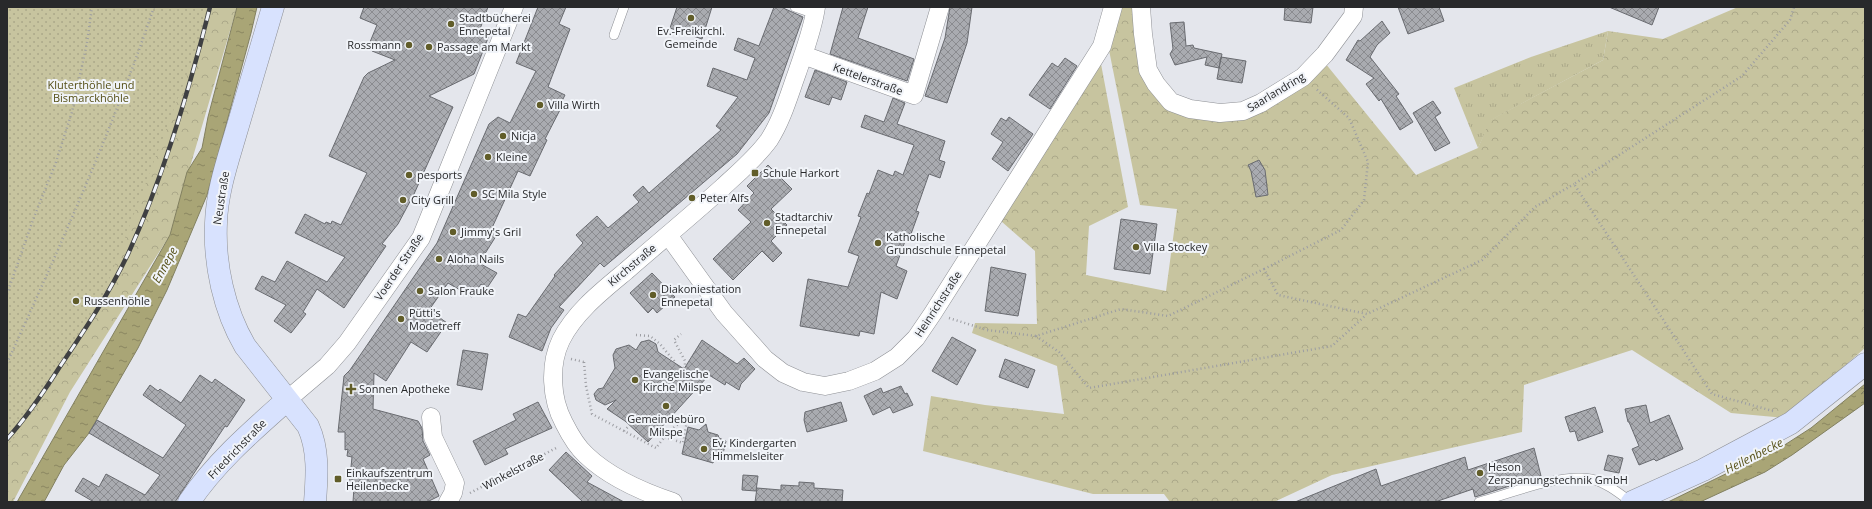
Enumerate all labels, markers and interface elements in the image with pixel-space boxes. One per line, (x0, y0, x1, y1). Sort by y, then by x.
place label: Stadtbücherei Ennepetal (459, 10, 531, 38)
marker: Ev.-Freikirchl. Gemeinde (686, 13, 696, 23)
marker: Stadtbücherei Ennepetal (446, 19, 456, 29)
place label: Ev.-Freikirchl. Gemeinde (657, 23, 725, 51)
place label: Rossmann (347, 37, 401, 52)
place label: Passage am Markt (437, 39, 531, 54)
marker: Rossmann (404, 40, 414, 50)
marker: Passage am Markt (424, 42, 434, 52)
street label: Kettelerstraße (831, 59, 905, 98)
street label: Saarlandring (1244, 68, 1308, 115)
park label: Kluterthöhle und Bismarckhöhle (48, 77, 134, 105)
place label: Villa Wirth (548, 97, 600, 112)
marker: Villa Wirth (535, 100, 545, 110)
place label: Nicja (511, 128, 536, 143)
marker: Nicja (498, 131, 508, 141)
place label: Kleine (496, 149, 527, 164)
marker: Kleine (483, 152, 493, 162)
place label: Schule Harkort (763, 165, 839, 180)
place label: pesports (417, 167, 462, 182)
marker: Schule Harkort (750, 168, 760, 178)
street label: Neustraße (209, 170, 232, 226)
marker: pesports (404, 170, 414, 180)
place label: SC Mila Style (482, 186, 547, 201)
marker: SC Mila Style (469, 189, 479, 199)
place label: Peter Alfs (700, 190, 749, 205)
place label: City Grill (411, 192, 454, 207)
marker: Peter Alfs (687, 193, 697, 203)
marker: City Grill (398, 195, 408, 205)
place label: Stadtarchiv Ennepetal (775, 209, 833, 237)
marker: Stadtarchiv Ennepetal (762, 218, 772, 228)
place label: Jimmy's Gril (460, 224, 521, 239)
marker: Jimmy's Gril (448, 227, 458, 237)
place label: Katholische Grundschule Ennepetal (886, 229, 1006, 257)
street label: Voerder Straße (371, 230, 427, 303)
marker: Katholische Grundschule Ennepetal (873, 238, 883, 248)
place label: Villa Stockey (1144, 239, 1208, 254)
street label: Kirchstraße (604, 240, 659, 289)
marker: Villa Stockey (1131, 242, 1141, 252)
water label: Ennepe (148, 244, 181, 286)
place label: Aloha Nails (447, 251, 504, 266)
marker: Aloha Nails (434, 254, 444, 264)
street label: Heinrichstraße (911, 268, 965, 340)
place label: Diakoniestation Ennepetal (661, 281, 741, 309)
place label: Salon Frauke (428, 283, 494, 298)
marker: Salon Frauke (415, 286, 425, 296)
marker: Diakoniestation Ennepetal (648, 290, 658, 300)
place label: Russenhöhle (84, 293, 150, 308)
marker: Russenhöhle (71, 296, 81, 306)
place label: Pütti's Modetreff (409, 305, 461, 333)
marker: Pütti's Modetreff (396, 314, 406, 324)
place label: Evangelische Kirche Milspe (643, 366, 712, 394)
marker: Evangelische Kirche Milspe (630, 375, 640, 385)
place label: Sonnen Apotheke (359, 381, 450, 396)
marker: Sonnen Apotheke (346, 384, 356, 394)
marker: Gemeindebüro Milspe (661, 401, 671, 411)
place label: Gemeindebüro Milspe (627, 411, 705, 439)
street label: Friedrichstraße (204, 415, 269, 482)
water label: Heilenbecke (1722, 434, 1786, 477)
place label: Ev. Kindergarten Himmelsleiter (712, 435, 796, 463)
marker: Ev. Kindergarten Himmelsleiter (699, 444, 709, 454)
street label: Winkelstraße (480, 448, 546, 493)
place label: Heson Zerspanungstechnik GmbH (1488, 459, 1628, 487)
place label: Einkaufszentrum Heilenbecke (346, 465, 433, 493)
marker: Heson Zerspanungstechnik GmbH (1475, 468, 1485, 478)
marker: Einkaufszentrum Heilenbecke (333, 474, 343, 484)

